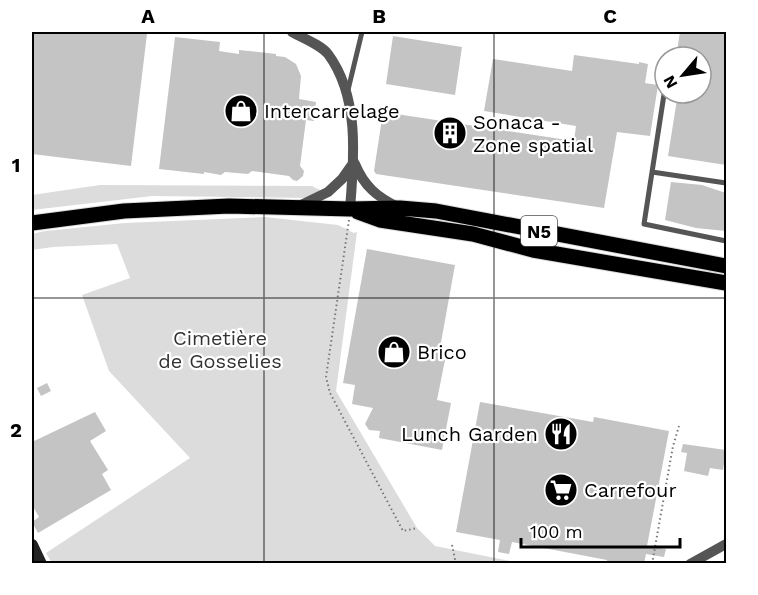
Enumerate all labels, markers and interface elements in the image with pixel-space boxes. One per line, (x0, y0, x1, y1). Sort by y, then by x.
text: A (141, 4, 155, 28)
text: B (372, 4, 386, 28)
text: C (603, 4, 617, 28)
north arrow (653, 45, 713, 105)
text: N (659, 72, 682, 92)
shop icon: Intercarrelage (223, 93, 259, 129)
place label: Intercarrelage (264, 99, 400, 123)
place label: Sonaca - Zone spatial (473, 110, 593, 157)
building icon: Sonaca - Zone spatial (432, 115, 468, 151)
text: 1 (12, 153, 20, 177)
road number: N5 (521, 216, 557, 246)
park label: Cimetière de Gosselies (158, 326, 282, 373)
shop icon: Brico (376, 334, 412, 370)
place label: Brico (417, 340, 467, 364)
restaurant icon: Lunch Garden (543, 416, 579, 452)
text: 2 (10, 418, 22, 442)
place label: Lunch Garden (401, 422, 538, 446)
supermarket icon: Carrefour (543, 472, 579, 508)
place label: Carrefour (584, 478, 677, 502)
scale bar (521, 511, 680, 549)
text: 100 m (530, 521, 583, 542)

